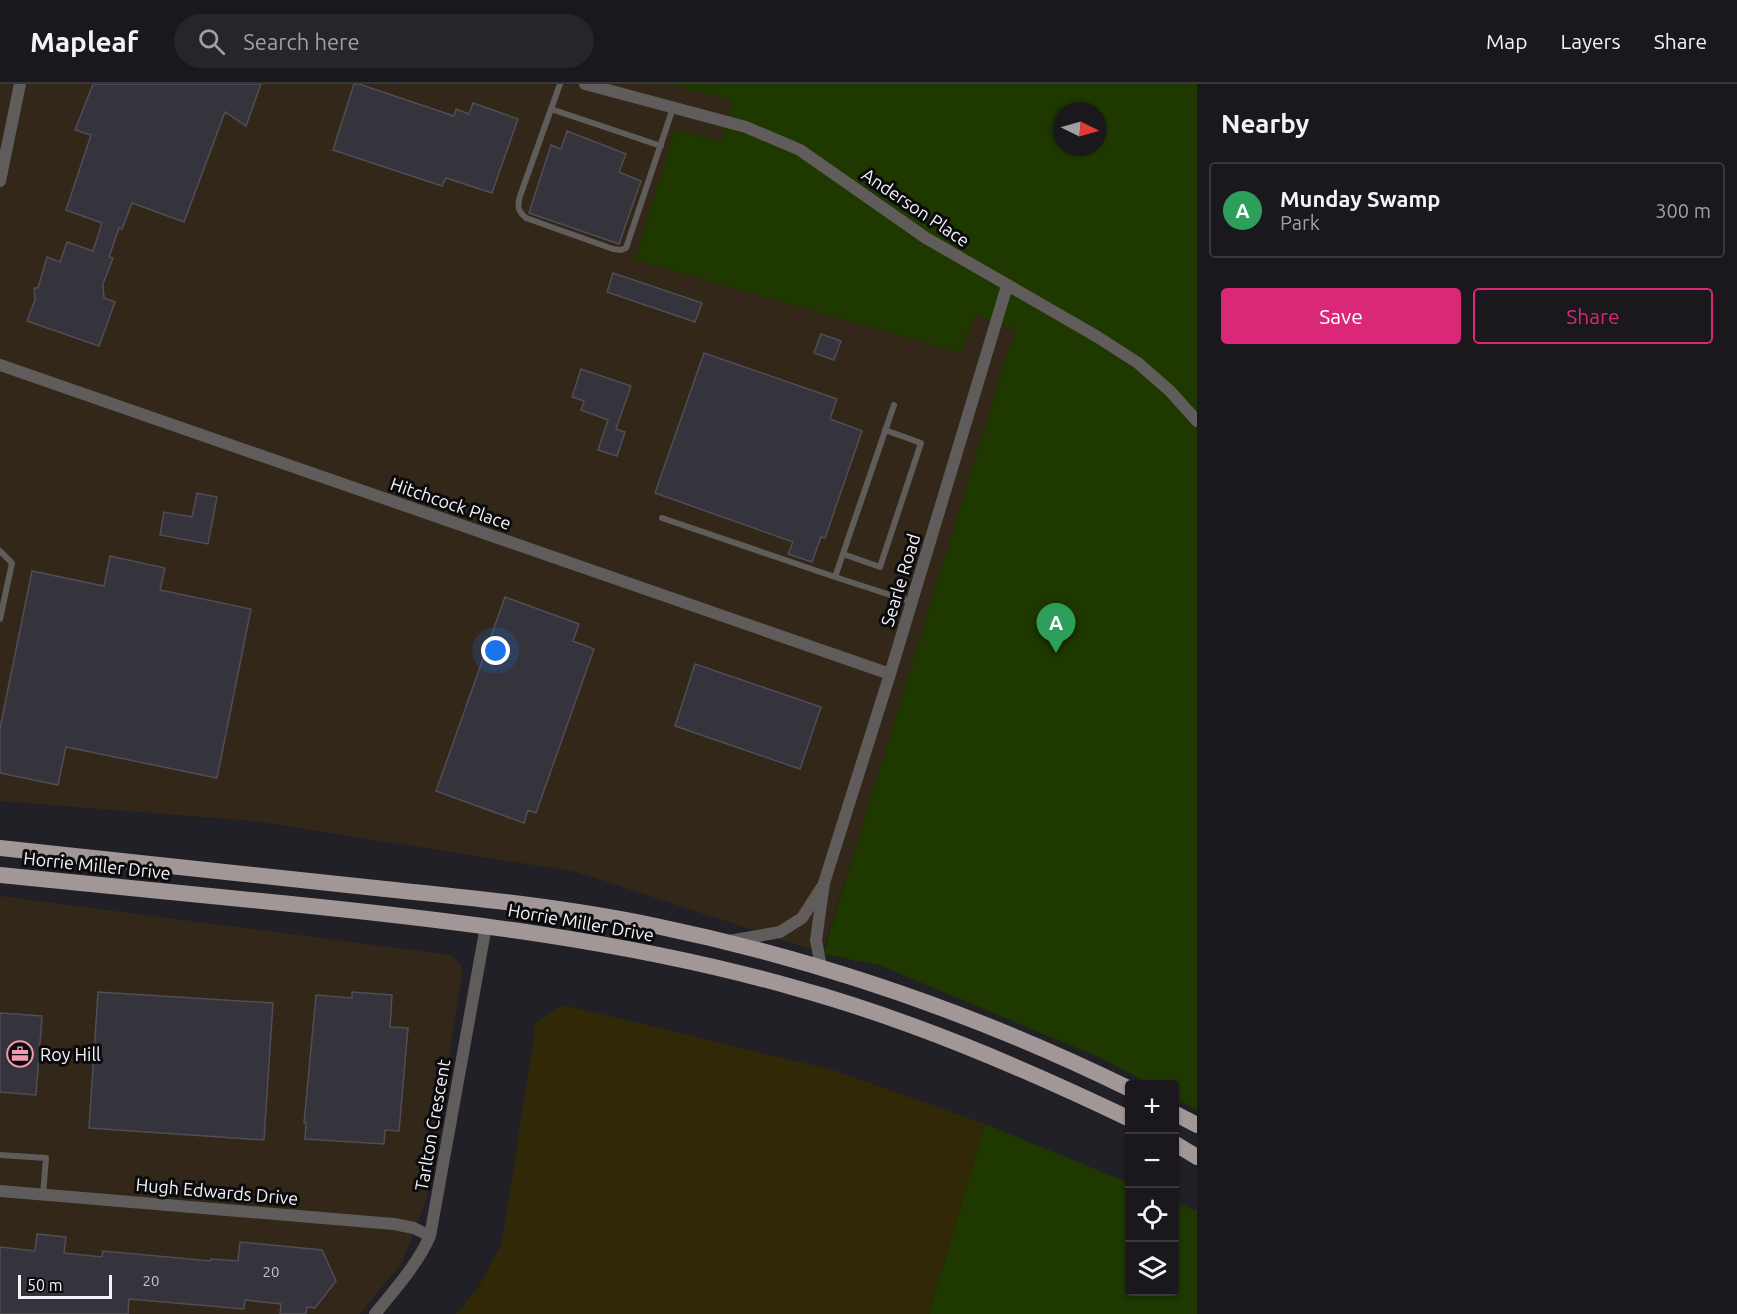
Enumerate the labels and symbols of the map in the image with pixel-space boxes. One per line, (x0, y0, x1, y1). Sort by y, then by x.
north arrow (1053, 102, 1107, 156)
street label: Anderson Place (859, 164, 973, 250)
street label: Hitchcock Place (388, 473, 514, 533)
street label: Searle Road (876, 531, 924, 629)
pin: A (1036, 604, 1076, 653)
your location (481, 636, 510, 665)
street label: Horrie Miller Drive (22, 847, 172, 883)
street label: Horrie Miller Drive (506, 899, 656, 945)
office icon: Roy Hill (5, 1039, 35, 1069)
place label: Roy Hill (40, 1044, 101, 1064)
street label: Tarlton Crescent (411, 1058, 453, 1192)
street label: Hugh Edwards Drive (135, 1174, 299, 1208)
house number: 20 (263, 1263, 279, 1280)
scale bar (18, 1272, 112, 1300)
house number: 20 (143, 1272, 159, 1289)

